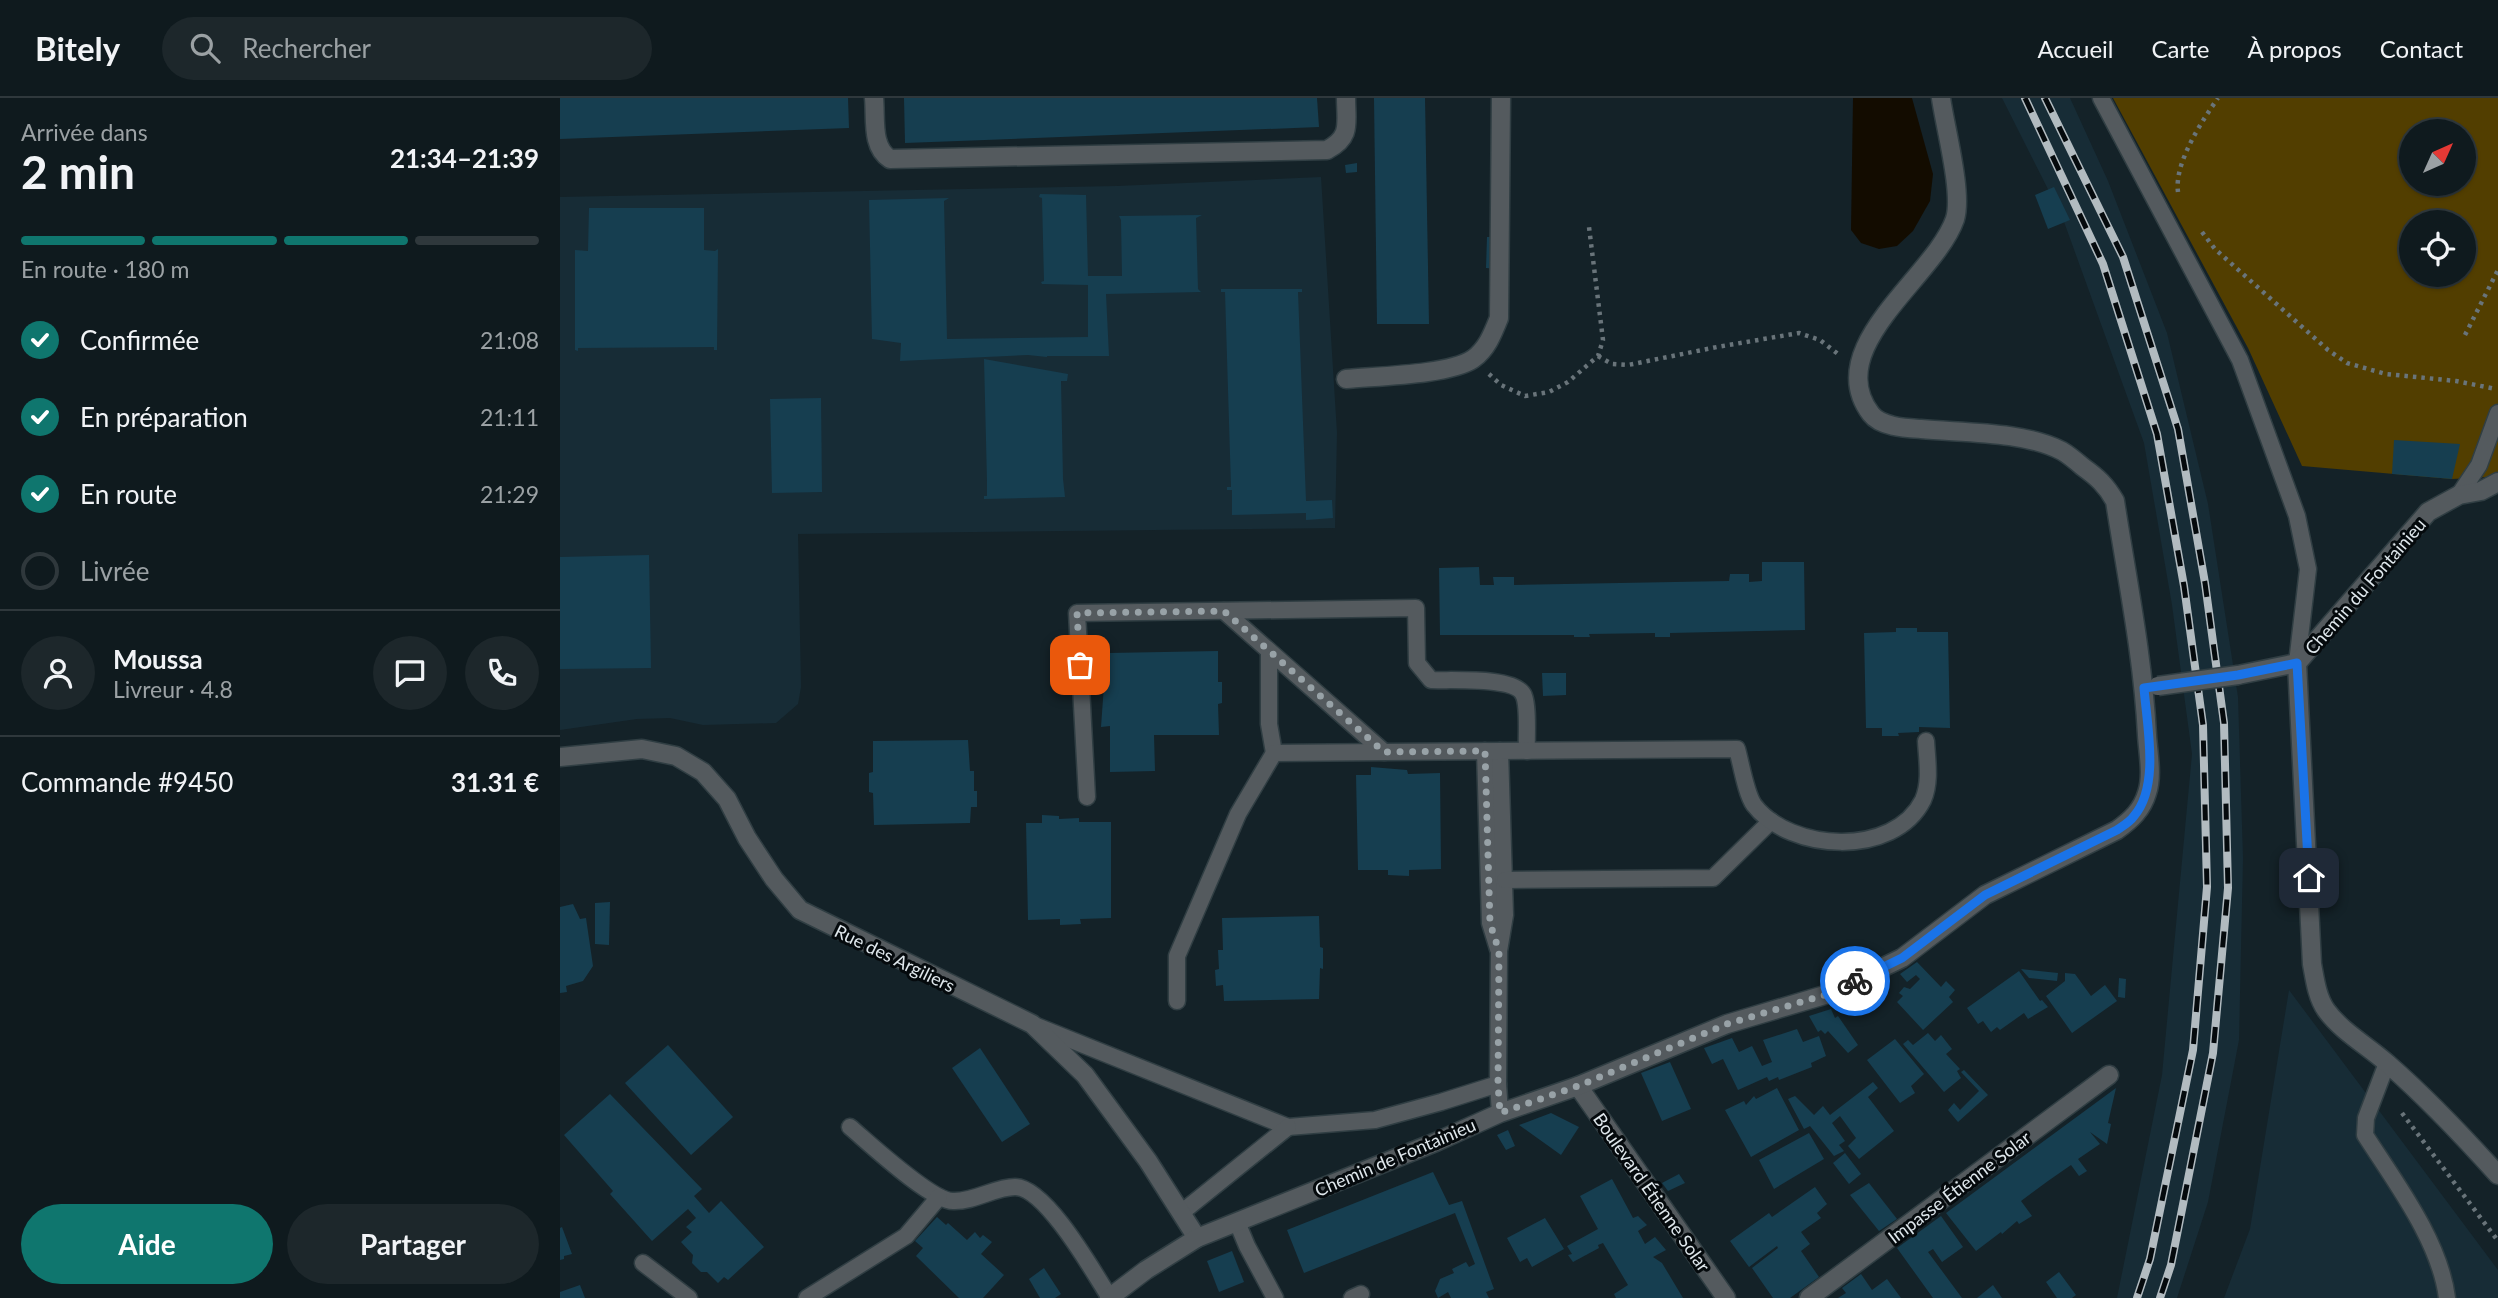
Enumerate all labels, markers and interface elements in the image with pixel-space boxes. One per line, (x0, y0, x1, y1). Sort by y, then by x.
search box (162, 17, 652, 80)
text: Bitely (35, 28, 120, 68)
icon: search (186, 29, 224, 67)
text: Rechercher (242, 32, 371, 64)
text: Accueil (2037, 34, 2113, 63)
text: Carte (2151, 34, 2209, 63)
text: À propos (2247, 34, 2342, 63)
text: Contact (2380, 34, 2463, 63)
text: Arrivée dans (21, 118, 148, 146)
north arrow (2399, 119, 2476, 196)
map controls (2399, 119, 2476, 287)
text: 21:34–21:39 (390, 142, 539, 174)
text: 2 min (21, 144, 135, 199)
button: locate (2399, 210, 2476, 287)
text: En route · 180 m (21, 255, 189, 283)
icon: check (21, 321, 59, 359)
text: Confirmée (80, 324, 199, 356)
text: 21:08 (480, 326, 539, 354)
icon: check (21, 398, 59, 436)
text: En préparation (80, 401, 248, 433)
text: 21:11 (480, 403, 539, 431)
icon: check (21, 475, 59, 513)
text: En route (80, 478, 177, 510)
text: 21:29 (480, 480, 539, 508)
street label: Chemin du Fontainieu (2300, 513, 2430, 659)
text: Livrée (80, 555, 149, 587)
pin (1050, 635, 1110, 695)
button: person (21, 636, 95, 710)
button: chat (373, 636, 447, 710)
button: phone (465, 636, 539, 710)
text: Moussa (113, 643, 203, 675)
icon: bag (1061, 646, 1099, 684)
text: Livreur · 4.8 (113, 675, 233, 703)
text: Commande #9450 (21, 766, 233, 798)
text: 31.31 € (451, 766, 539, 798)
pin (2279, 848, 2339, 908)
icon: home (2290, 859, 2328, 897)
street label: Rue des Argiliers (831, 919, 959, 997)
courier (1820, 946, 1890, 1016)
icon: bike (1836, 962, 1874, 1000)
street label: Boulevard Étienne Solar (1589, 1108, 1715, 1276)
street label: Chemin de Fontainieu (1311, 1113, 1479, 1201)
street label: Impasse Étienne Solar (1883, 1126, 2035, 1248)
button: Aide (21, 1204, 273, 1284)
button: Partager (287, 1204, 539, 1284)

